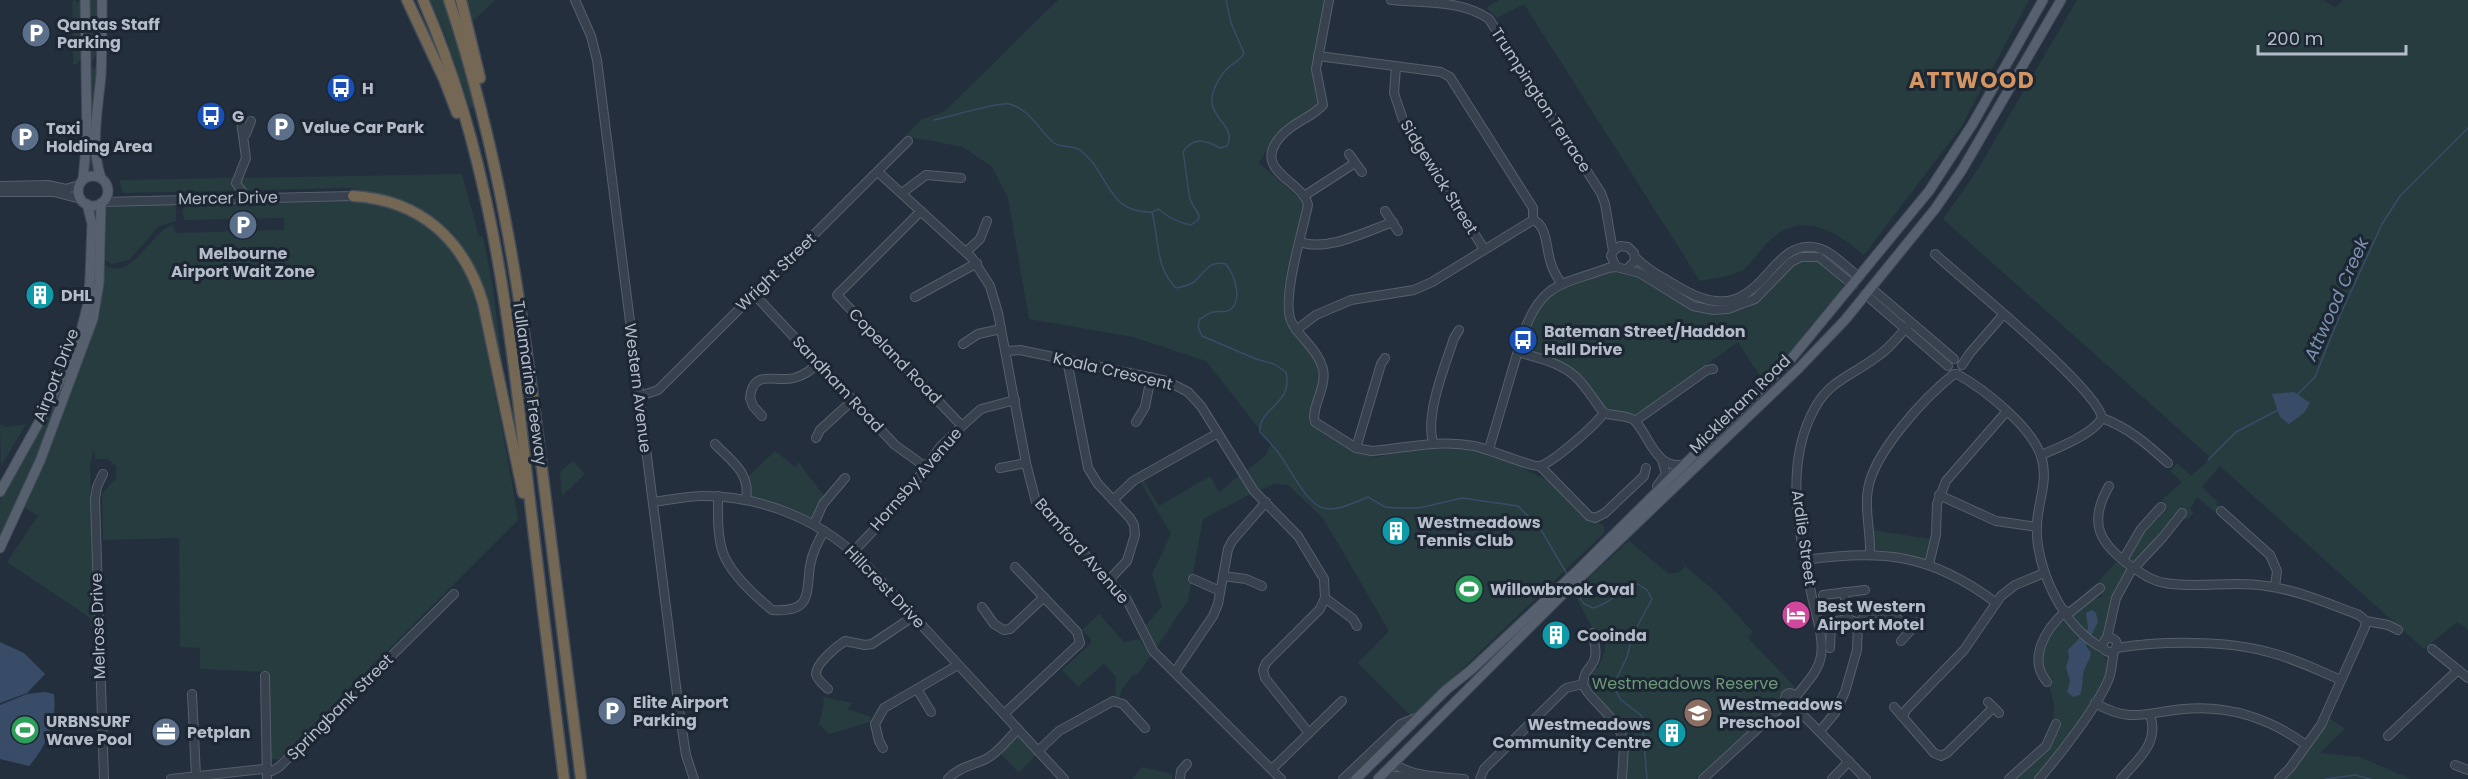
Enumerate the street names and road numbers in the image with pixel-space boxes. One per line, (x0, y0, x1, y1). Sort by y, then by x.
street label: Trumpington Terrace (1485, 23, 1597, 177)
street label: Sidgewick Street (1395, 115, 1484, 239)
street label: Mercer Drive (178, 186, 278, 210)
street label: Wright Street (731, 228, 821, 316)
street label: Tullamarine Freeway (507, 299, 553, 467)
street label: Copeland Road (843, 303, 947, 409)
street label: Western Avenue (619, 322, 657, 454)
street label: Airport Drive (28, 325, 84, 425)
street label: Sandham Road (787, 331, 889, 437)
street label: Koala Crescent (1051, 346, 1175, 396)
street label: Mickleham Road (1684, 350, 1796, 458)
street label: Hornsby Avenue (865, 422, 967, 536)
street label: Ardlie Street (1786, 489, 1822, 588)
street label: Bamford Avenue (1029, 493, 1135, 609)
street label: Hillcrest Drive (840, 541, 931, 634)
street label: Melrose Drive (85, 572, 111, 680)
street label: Springbank Street (282, 648, 399, 765)

